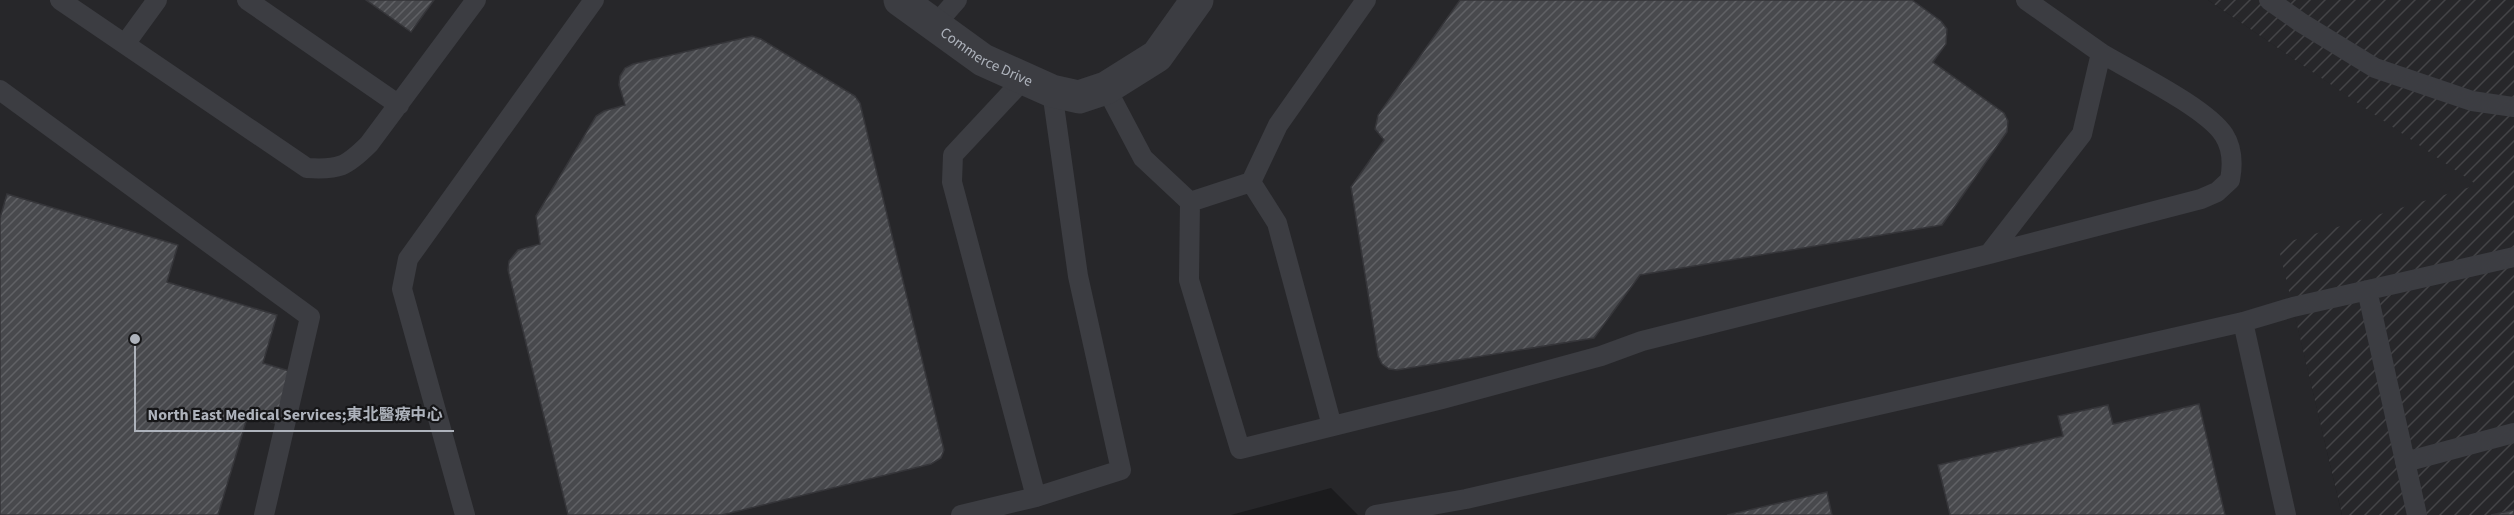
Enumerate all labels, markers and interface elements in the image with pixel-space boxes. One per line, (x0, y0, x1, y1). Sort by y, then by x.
street label: Commerce Drive (936, 22, 1036, 92)
callout: North East Medical Services;東北醫療中心 (135, 397, 454, 431)
text: North East Medical Services;東北醫療中心 (148, 404, 442, 426)

